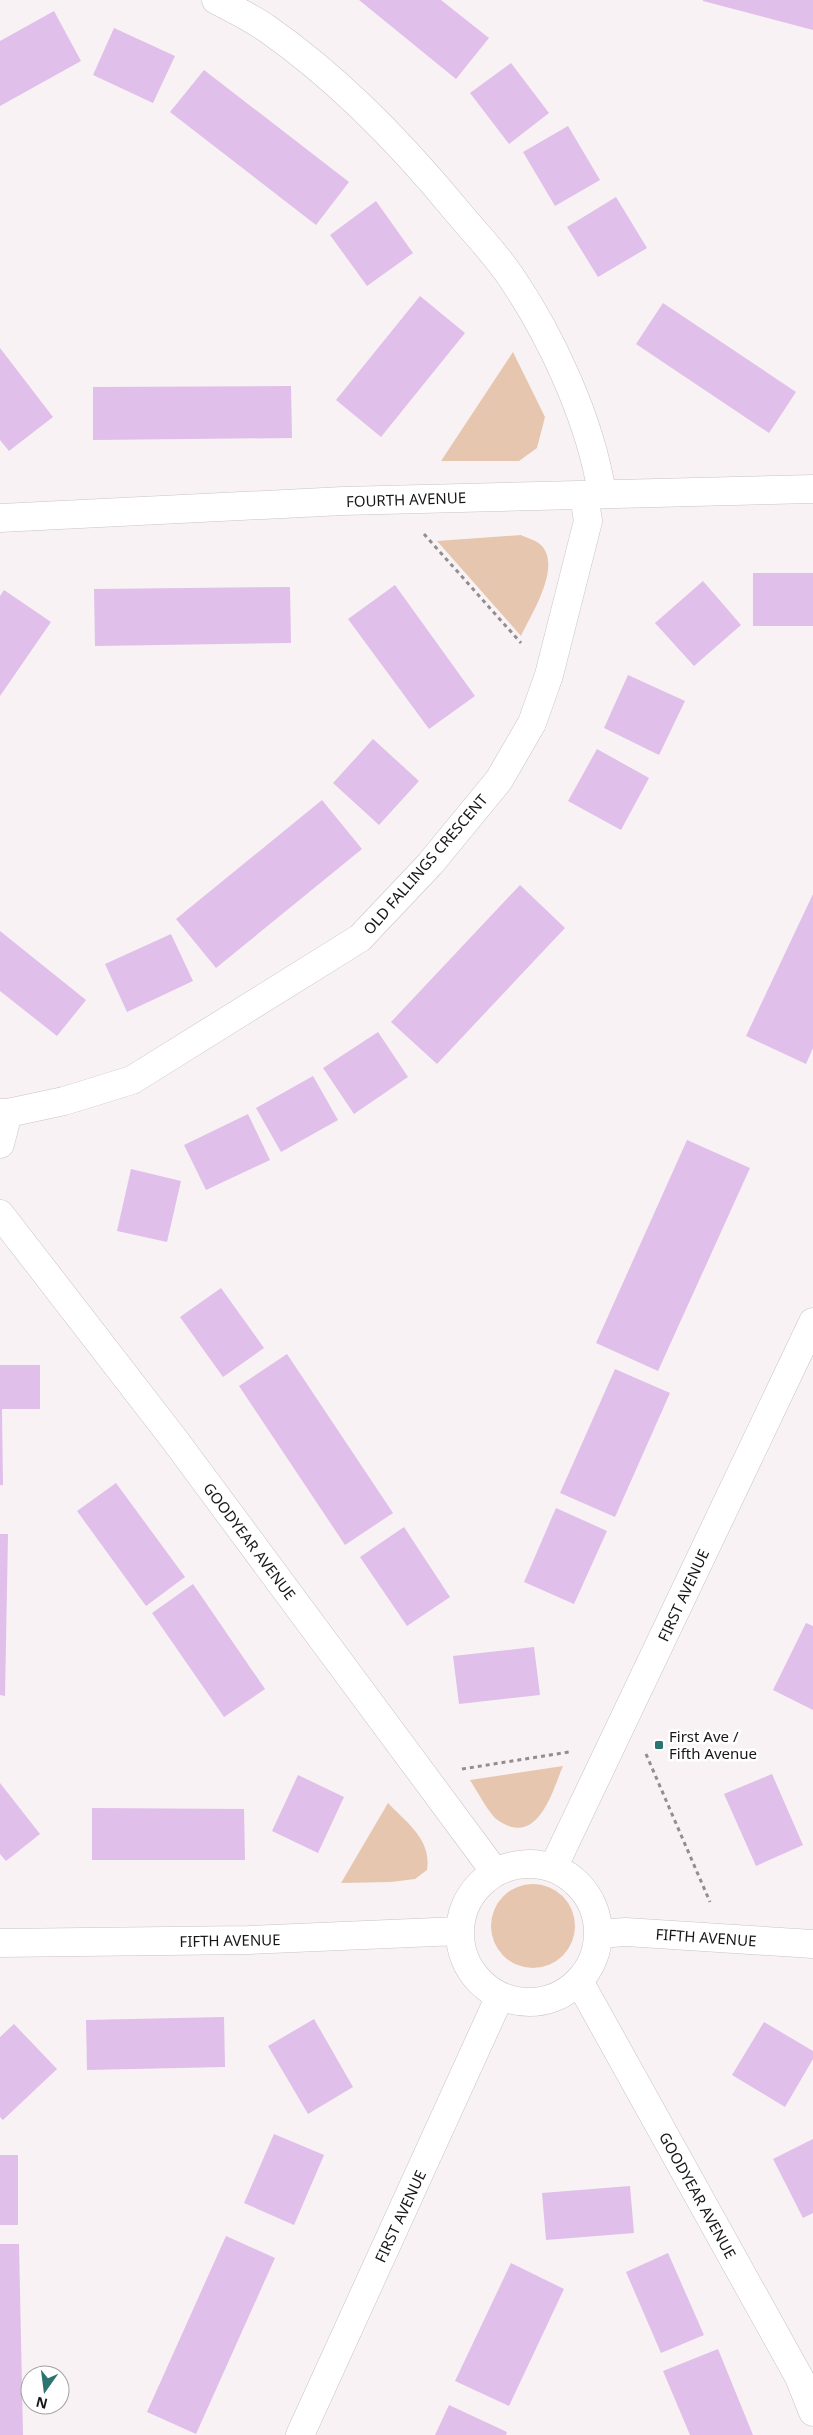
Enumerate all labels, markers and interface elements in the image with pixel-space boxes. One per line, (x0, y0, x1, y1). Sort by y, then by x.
street label: FOURTH AVENUE (346, 487, 466, 511)
street label: OLD FALLINGS CRESCENT (359, 789, 492, 938)
street label: GOODYEAR AVENUE (199, 1478, 301, 1604)
street label: FIRST AVENUE (653, 1546, 713, 1644)
place label: First Ave / Fifth Avenue (669, 1726, 757, 1763)
marker: First Ave / Fifth Avenue (653, 1739, 665, 1751)
street label: FIFTH AVENUE (655, 1924, 757, 1950)
street label: FIFTH AVENUE (179, 1929, 281, 1951)
street label: GOODYEAR AVENUE (655, 2128, 741, 2262)
street label: FIRST AVENUE (370, 2167, 430, 2265)
north arrow (20, 2365, 70, 2415)
text: N (34, 2393, 50, 2414)

